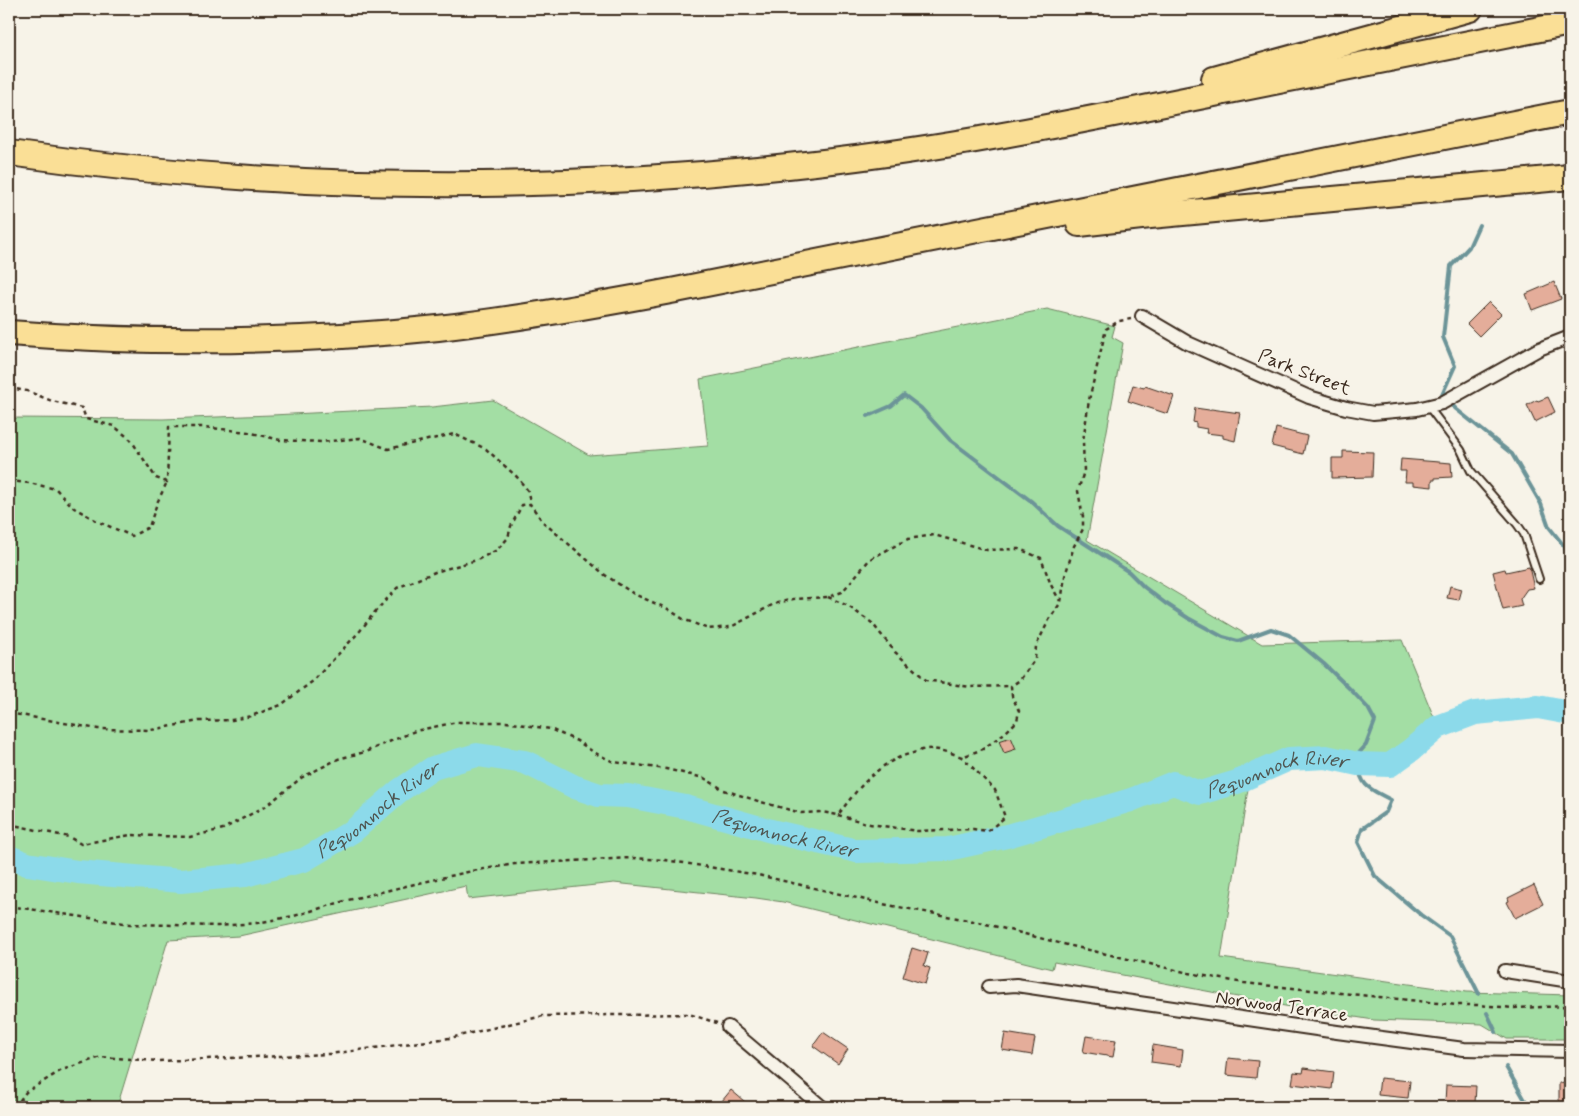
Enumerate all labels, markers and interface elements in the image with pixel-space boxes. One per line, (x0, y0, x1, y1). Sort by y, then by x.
street label: Park Street (1255, 343, 1354, 402)
water label: Pequonnock River (1203, 745, 1353, 806)
water label: Pequonnock River (311, 754, 444, 865)
water label: Pequonnock River (709, 803, 862, 866)
street label: Norwood Terrace (1214, 985, 1350, 1028)

